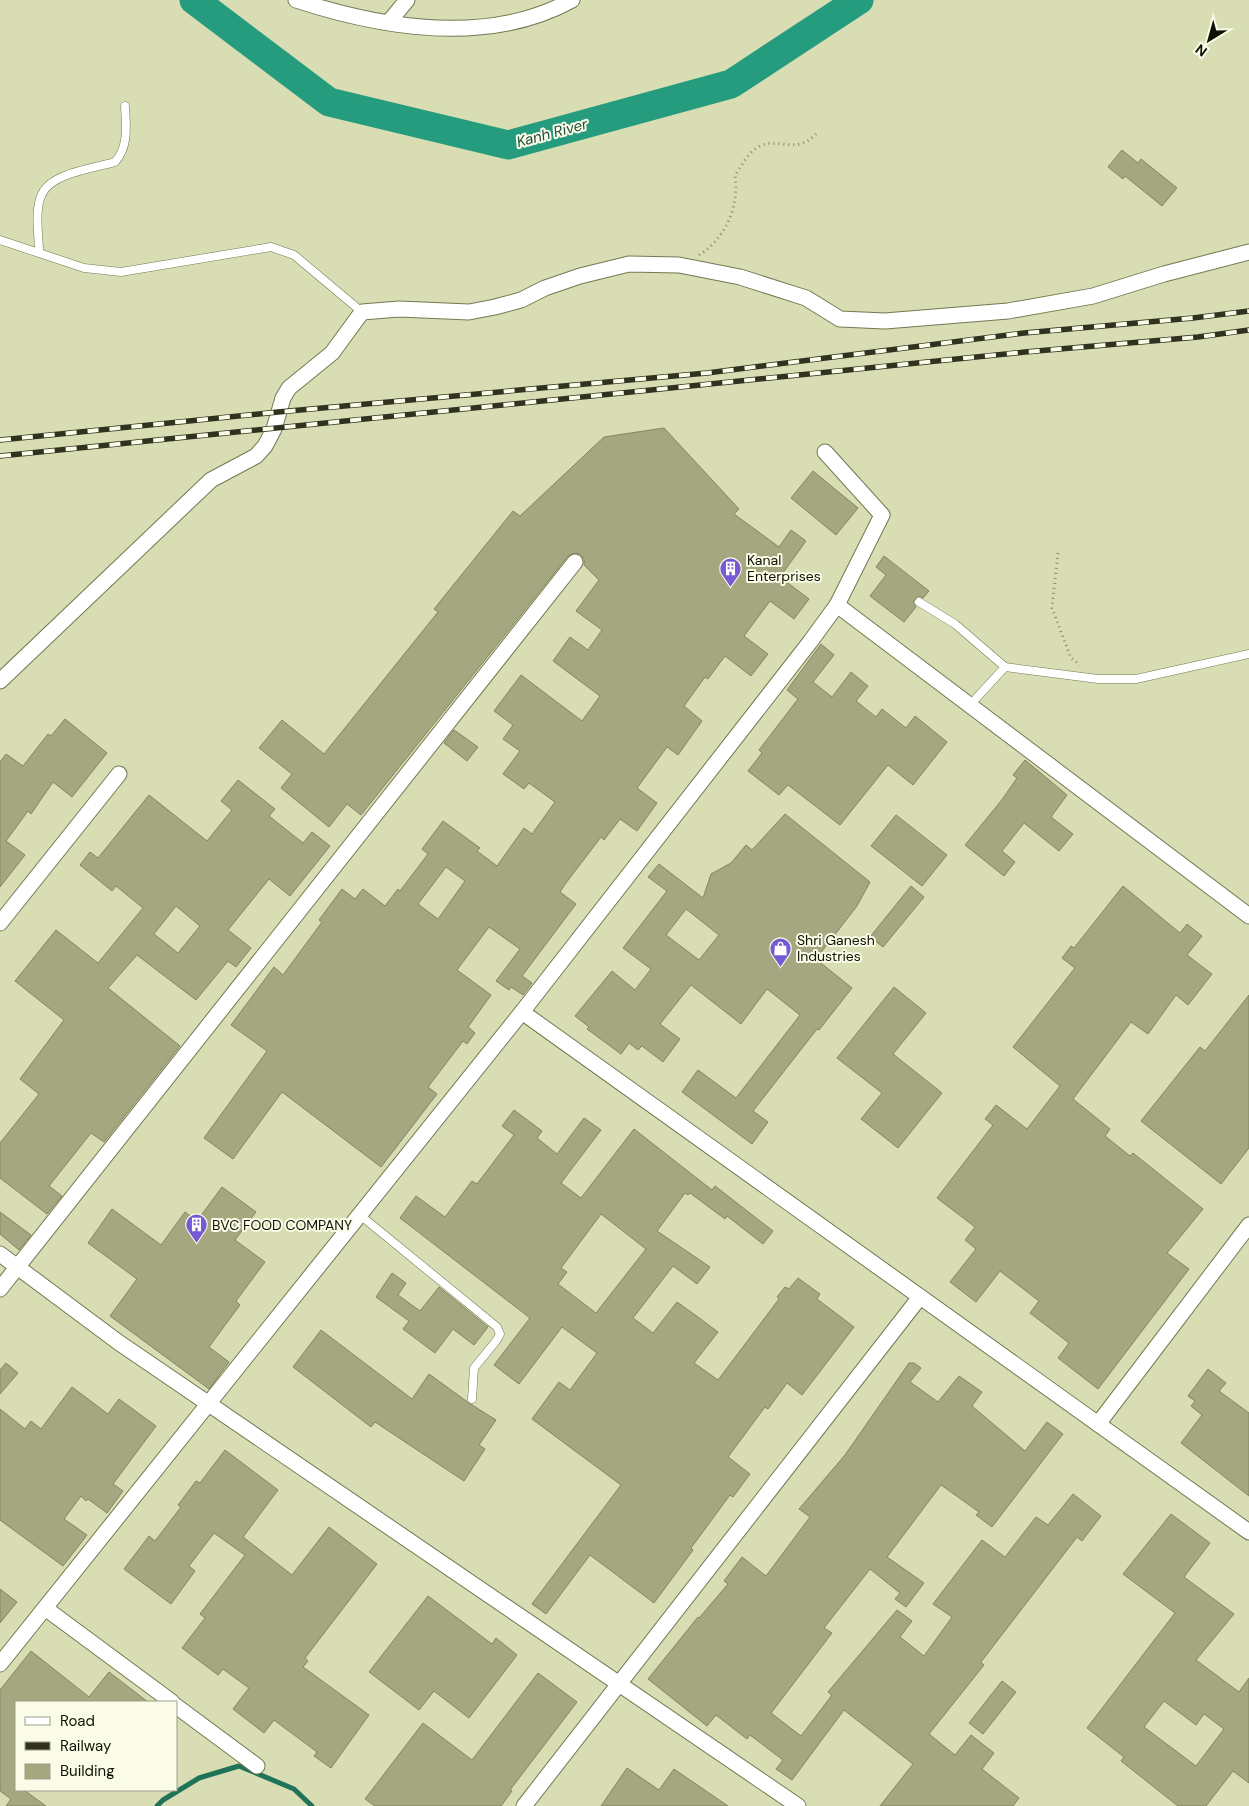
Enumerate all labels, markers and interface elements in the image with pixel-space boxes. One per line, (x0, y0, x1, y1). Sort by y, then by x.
north arrow (1184, 15, 1234, 65)
text: N (1192, 40, 1211, 61)
water label: Kanh River (514, 114, 590, 152)
place label: Kanal Enterprises (747, 551, 821, 585)
building icon: Kanal Enterprises (719, 556, 743, 587)
place label: Shri Ganesh Industries (797, 931, 875, 965)
shop icon: Shri Ganesh Industries (769, 936, 793, 967)
building icon: BVC FOOD COMPANY (184, 1213, 208, 1244)
place label: BVC FOOD COMPANY (212, 1216, 352, 1234)
legend (15, 1701, 178, 1791)
text: Road (60, 1711, 95, 1731)
text: Railway (60, 1736, 112, 1756)
text: Building (60, 1761, 115, 1781)

